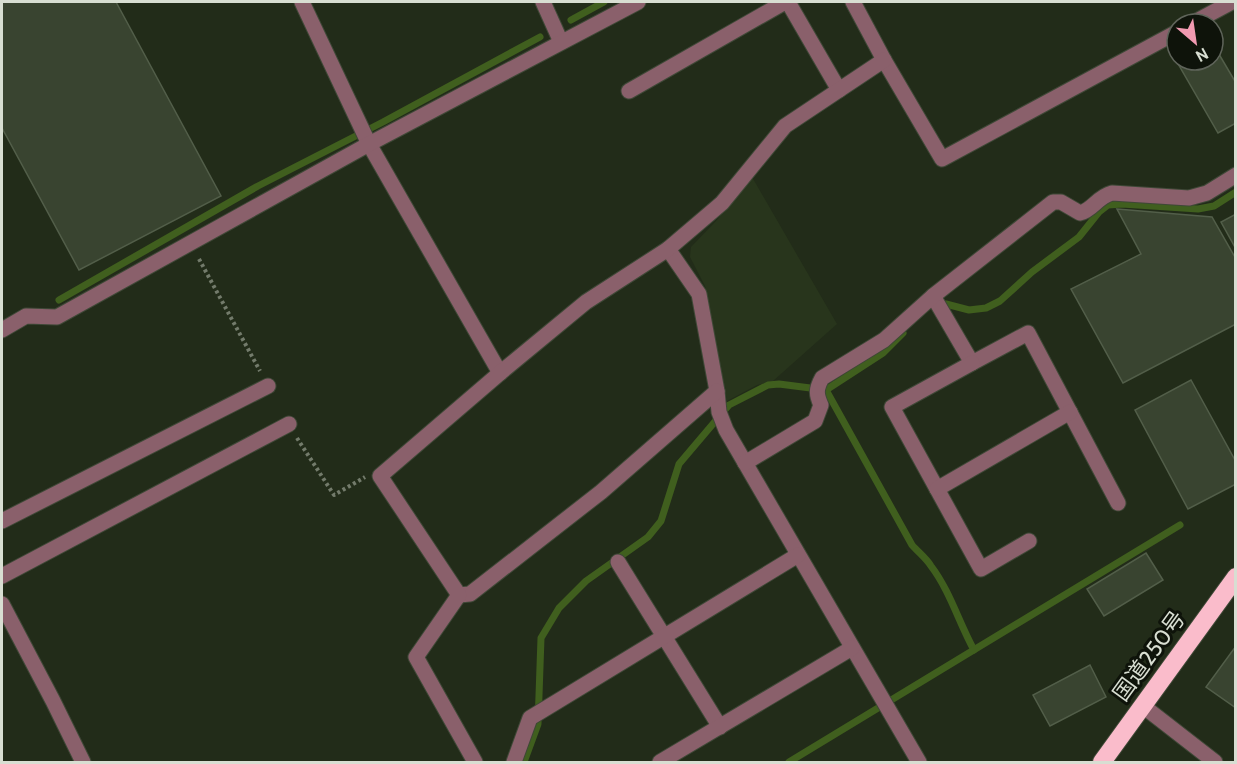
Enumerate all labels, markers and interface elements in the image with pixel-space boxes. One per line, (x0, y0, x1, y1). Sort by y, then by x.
north arrow (1165, 12, 1225, 72)
text: N (1192, 44, 1212, 66)
street label: 国道250号 (1107, 606, 1191, 706)

